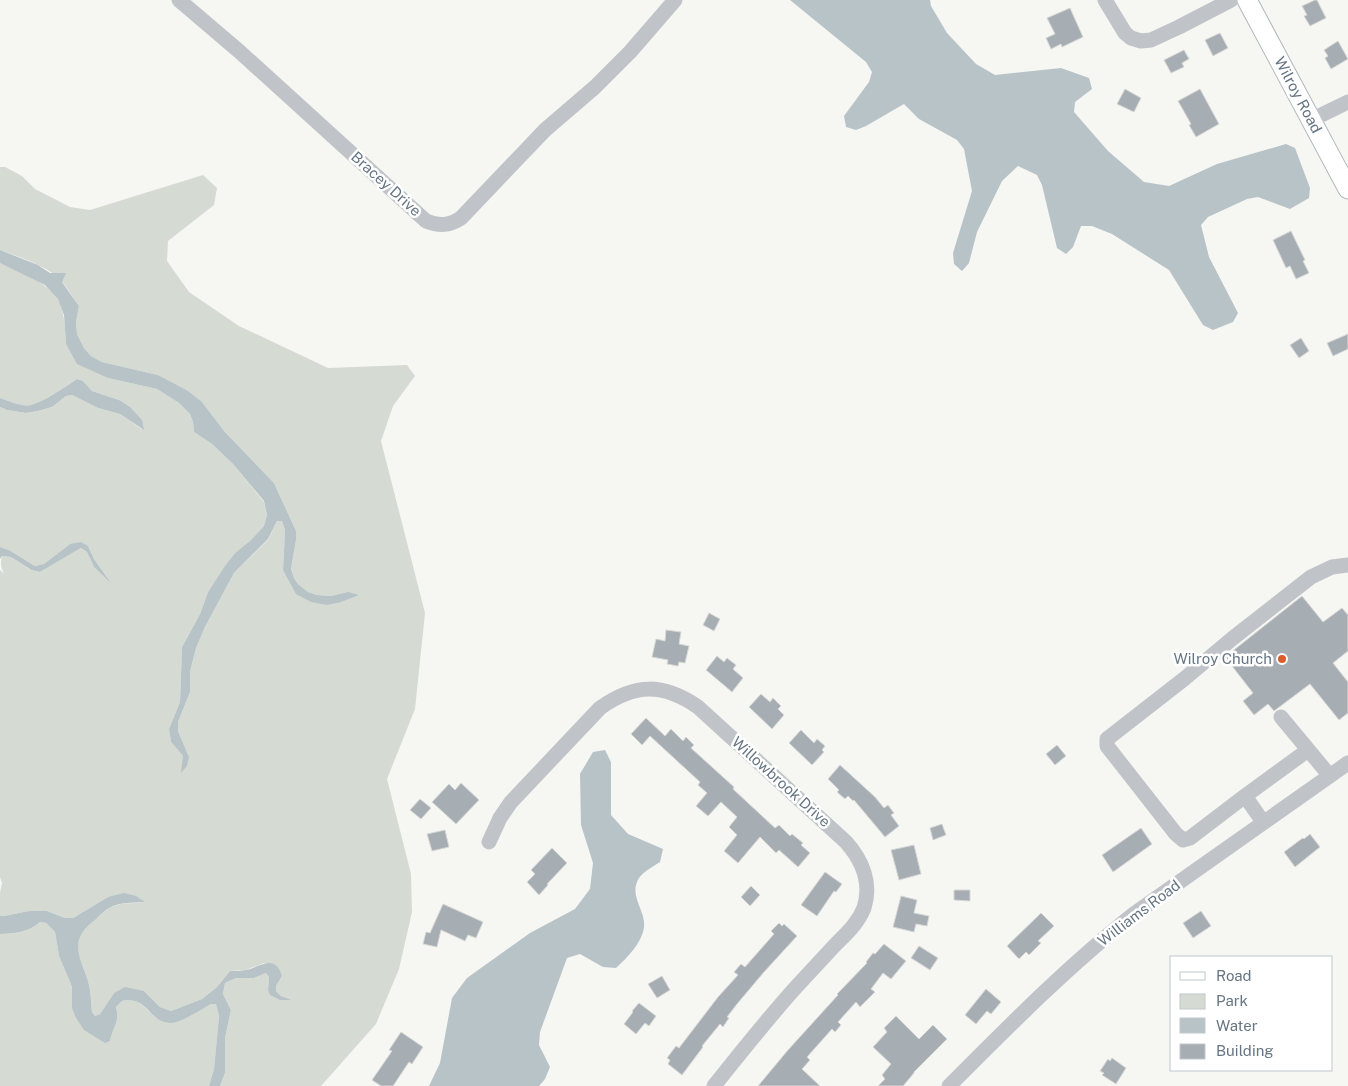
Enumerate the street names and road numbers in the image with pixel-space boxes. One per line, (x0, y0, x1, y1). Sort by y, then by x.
street label: Wilroy Road (1271, 54, 1326, 136)
street label: Bracey Drive (348, 148, 425, 219)
street label: Willowbrook Drive (729, 733, 834, 830)
street label: Williams Road (1094, 876, 1183, 949)

